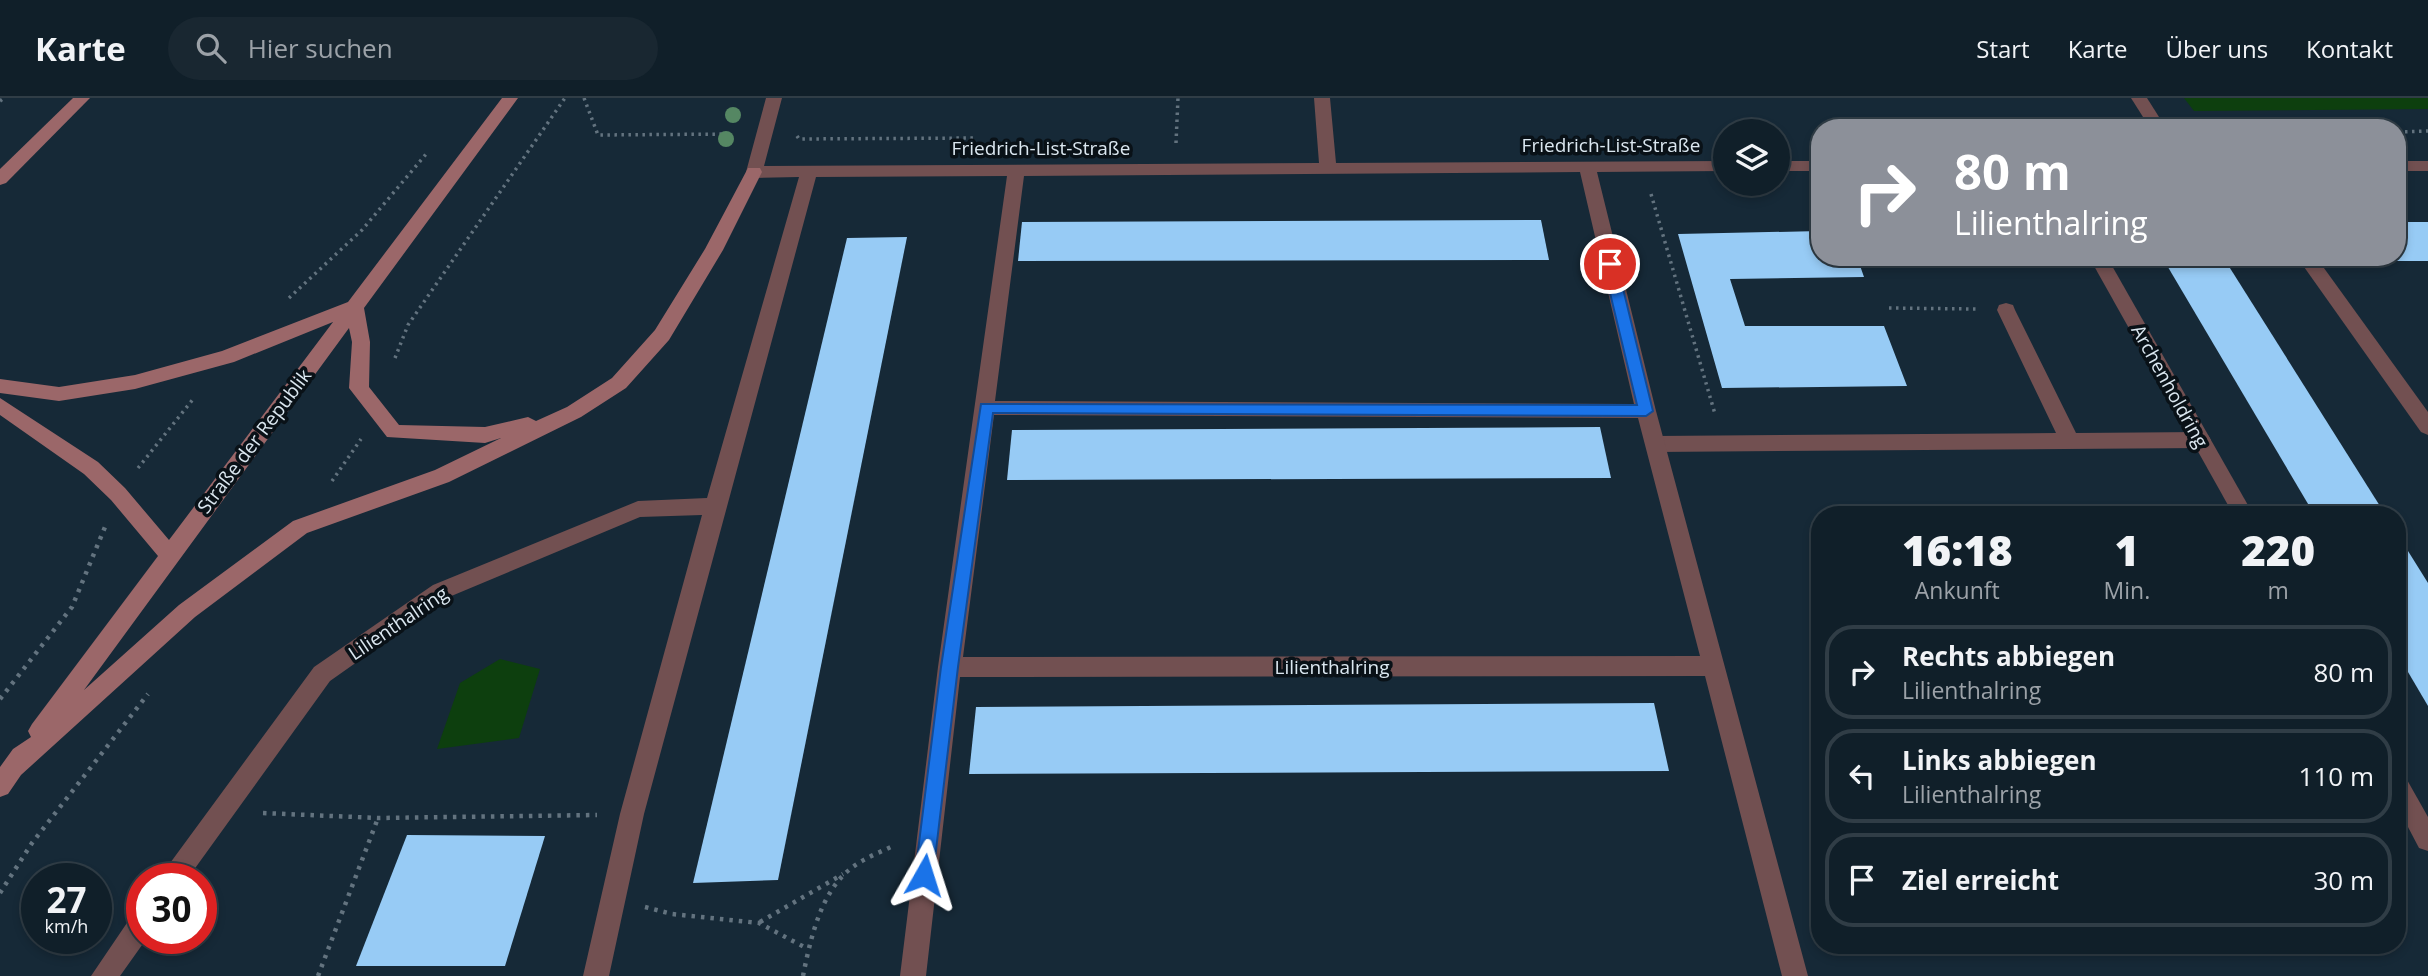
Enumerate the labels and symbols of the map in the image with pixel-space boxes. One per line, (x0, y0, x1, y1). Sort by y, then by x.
street label: Friedrich-List-Straße (1522, 132, 1700, 158)
street label: Friedrich-List-Straße (952, 135, 1130, 161)
pin (1580, 234, 1640, 294)
street label: Archenholdring (2125, 320, 2215, 452)
street label: Straße der Republik (191, 363, 317, 519)
street label: Lilienthalring (343, 580, 453, 666)
street label: Lilienthalring (1275, 654, 1389, 680)
position arrow (887, 838, 961, 912)
speed limit sign: 30 (126, 863, 217, 954)

